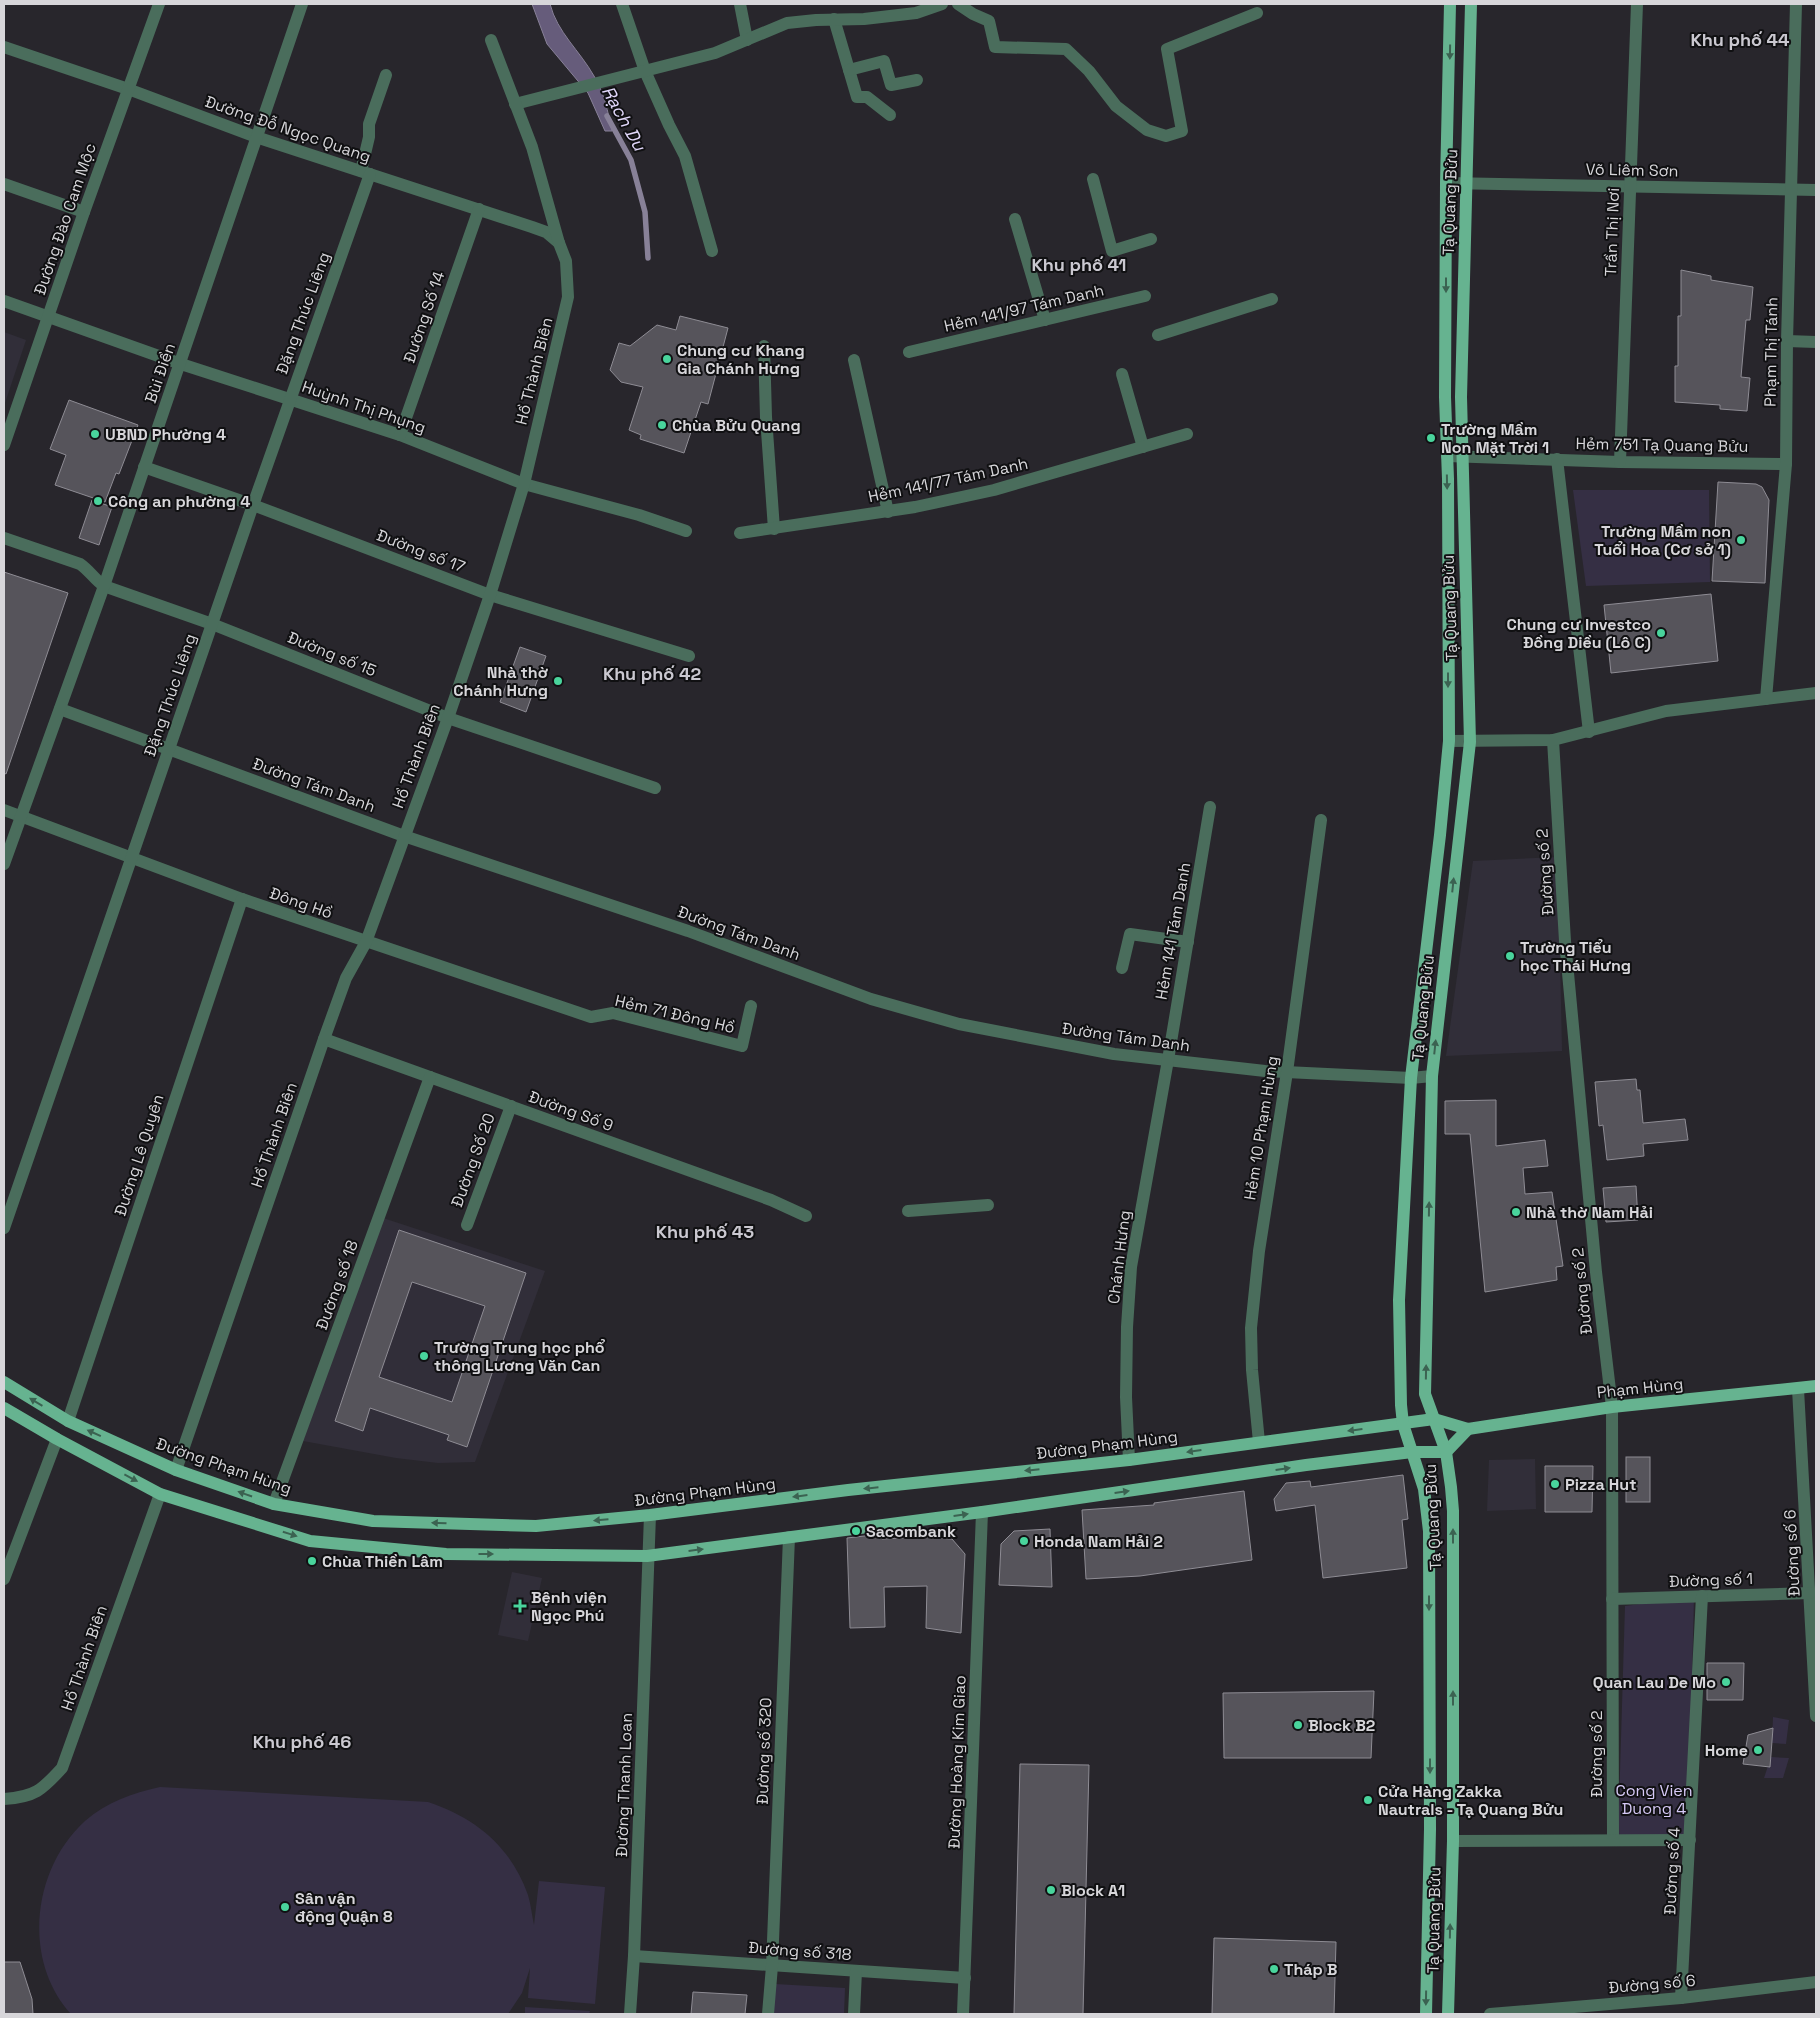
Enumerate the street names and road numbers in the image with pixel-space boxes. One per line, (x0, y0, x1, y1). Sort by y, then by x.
street label: Đường Đỗ Ngọc Quang (202, 91, 374, 167)
street label: Đường Đào Cam Mộc (29, 140, 101, 298)
street label: Tạ Quang Bửu (1438, 149, 1462, 255)
street label: Võ Liêm Sơn (1585, 159, 1679, 181)
street label: Trần Thị Nơi (1600, 187, 1624, 277)
street label: Đặng Thúc Liêng (271, 249, 335, 377)
street label: Đường Số 14 (399, 268, 449, 366)
street label: Hẻm 141/97 Tám Danh (942, 279, 1106, 337)
street label: Phạm Thị Tánh (1760, 297, 1782, 407)
street label: Hồ Thành Biên (511, 315, 557, 427)
street label: Bùi Điền (140, 340, 180, 406)
street label: Huỳnh Thị Phụng (299, 376, 429, 438)
street label: Hẻm 751 Tạ Quang Bửu (1575, 433, 1749, 457)
street label: Hẻm 141/77 Tám Danh (866, 453, 1030, 507)
street label: Đường số 17 (374, 524, 468, 578)
street label: Tạ Quang Bửu (1438, 555, 1462, 661)
street label: Đường số 15 (285, 627, 379, 681)
street label: Đặng Thúc Liêng (139, 631, 201, 759)
street label: Hồ Thành Biên (387, 701, 445, 811)
street label: Đường Tám Danh (250, 753, 378, 817)
street label: Đường số 2 (1531, 828, 1559, 916)
street label: Hẻm 141 Tám Danh (1151, 861, 1195, 1001)
street label: Đông Hồ (267, 882, 335, 924)
street label: Đường Tám Danh (675, 901, 803, 965)
street label: Tạ Quang Bửu (1407, 954, 1439, 1062)
street label: Hẻm 71 Đông Hồ (613, 990, 737, 1038)
street label: Đường Tám Danh (1061, 1018, 1191, 1056)
street label: Hẻm 10 Phạm Hùng (1239, 1054, 1283, 1202)
street label: Hồ Thành Biên (246, 1080, 302, 1190)
street label: Đường Số 9 (526, 1086, 616, 1136)
street label: Đường Lê Quyên (109, 1091, 169, 1219)
street label: Đường Số 20 (446, 1110, 500, 1210)
street label: Chánh Hưng (1103, 1209, 1135, 1305)
street label: Đường số 18 (311, 1237, 363, 1333)
street label: Đường số 2 (1567, 1247, 1597, 1335)
street label: Phạm Hùng (1596, 1373, 1684, 1403)
street label: Đường Phạm Hùng (1035, 1426, 1179, 1464)
street label: Đường Phạm Hùng (153, 1433, 295, 1499)
street label: Tạ Quang Bửu (1420, 1463, 1446, 1571)
street label: Đường Phạm Hùng (633, 1473, 777, 1511)
street label: Đường số 6 (1779, 1509, 1805, 1597)
street label: Đường số 1 (1669, 1568, 1753, 1592)
street label: Hồ Thành Biên (56, 1603, 112, 1713)
street label: Đường Hoàng Kim Giao (943, 1675, 971, 1849)
street label: Đường số 320 (752, 1697, 776, 1805)
street label: Đường số 2 (1586, 1710, 1607, 1798)
street label: Đường Thanh Loan (611, 1712, 637, 1858)
street label: Đường số 4 (1659, 1827, 1685, 1915)
street label: Tạ Quang Bửu (1423, 1867, 1445, 1973)
street label: Đường số 318 (748, 1937, 852, 1965)
street label: Đường số 6 (1608, 1970, 1696, 1998)

